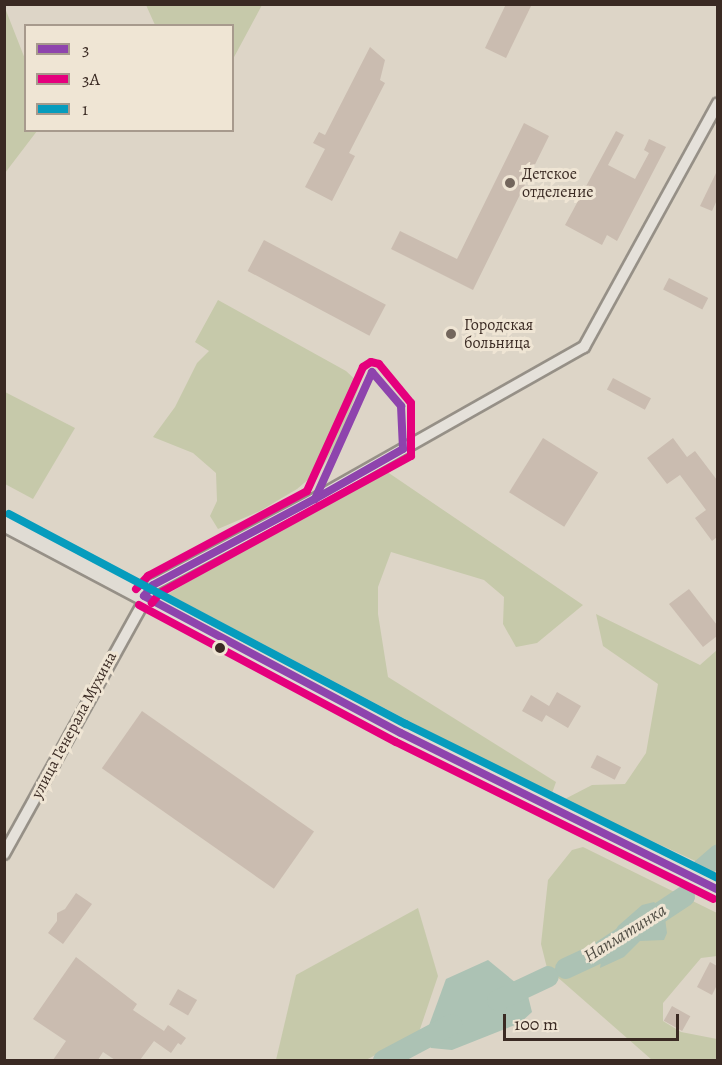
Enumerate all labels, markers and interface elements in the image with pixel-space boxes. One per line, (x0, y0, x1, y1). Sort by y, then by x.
legend (24, 24, 234, 132)
text: 3 (82, 37, 90, 61)
text: 3А (82, 67, 100, 91)
text: 1 (82, 97, 88, 121)
place label: Детское отделение (522, 164, 594, 202)
marker: Детское отделение (503, 176, 517, 190)
place label: Городская больница (464, 315, 533, 353)
marker: Городская больница (442, 325, 460, 343)
unlabelled marker (214, 642, 226, 654)
street label: улица Генерала Мухина (27, 648, 121, 802)
water label: Наплатинка (580, 899, 670, 967)
scale bar (506, 1002, 682, 1040)
text: 100 m (514, 1012, 558, 1036)

